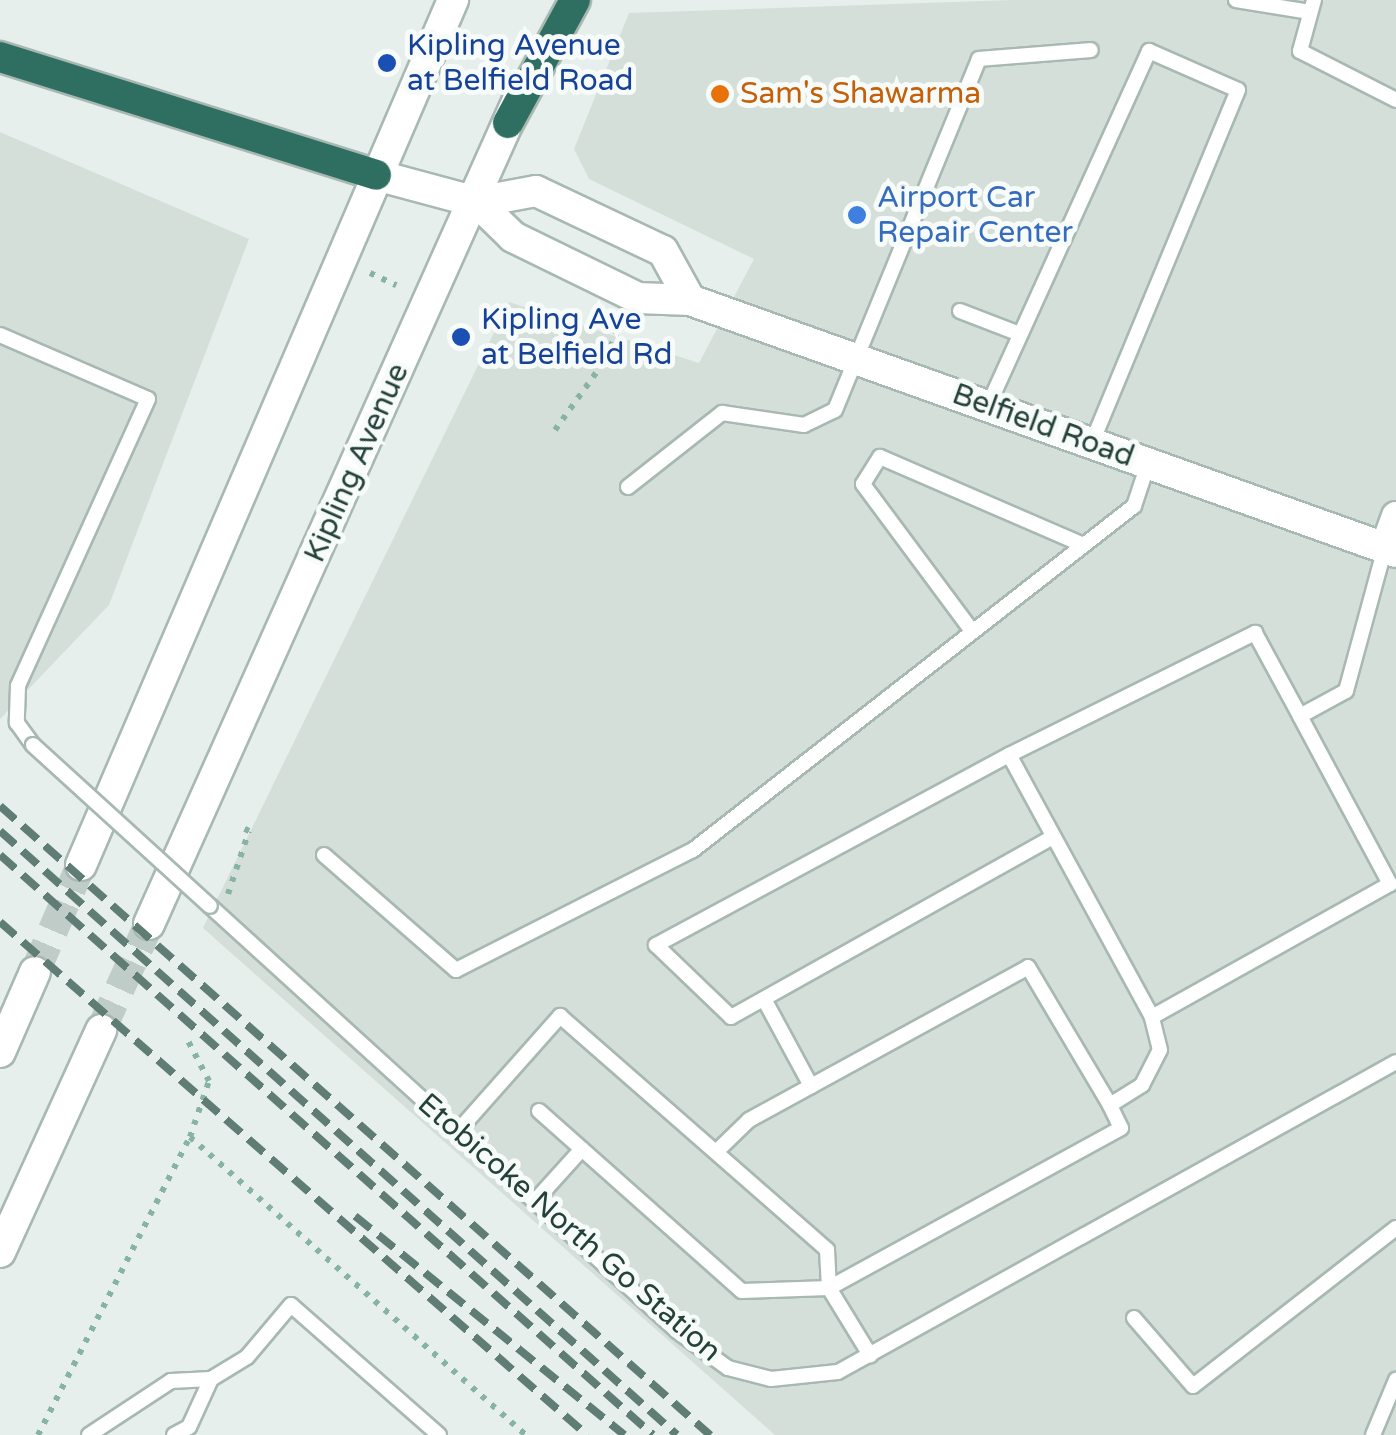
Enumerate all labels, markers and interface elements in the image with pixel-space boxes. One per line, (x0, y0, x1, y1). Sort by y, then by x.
place label: Kipling Avenue at Belfield Road (407, 28, 634, 98)
marker: Kipling Avenue at Belfield Road (376, 52, 398, 74)
place label: Sam's Shawarma (740, 76, 981, 112)
marker: Sam's Shawarma (709, 83, 731, 105)
place label: Airport Car Repair Center (877, 180, 1073, 250)
marker: Airport Car Repair Center (846, 204, 868, 226)
place label: Kipling Ave at Belfield Rd (481, 302, 672, 372)
marker: Kipling Ave at Belfield Rd (450, 326, 472, 348)
street label: Kipling Avenue (297, 358, 417, 568)
street label: Belfield Road (947, 376, 1139, 476)
street label: Etobicoke North Go Station (410, 1086, 728, 1370)

